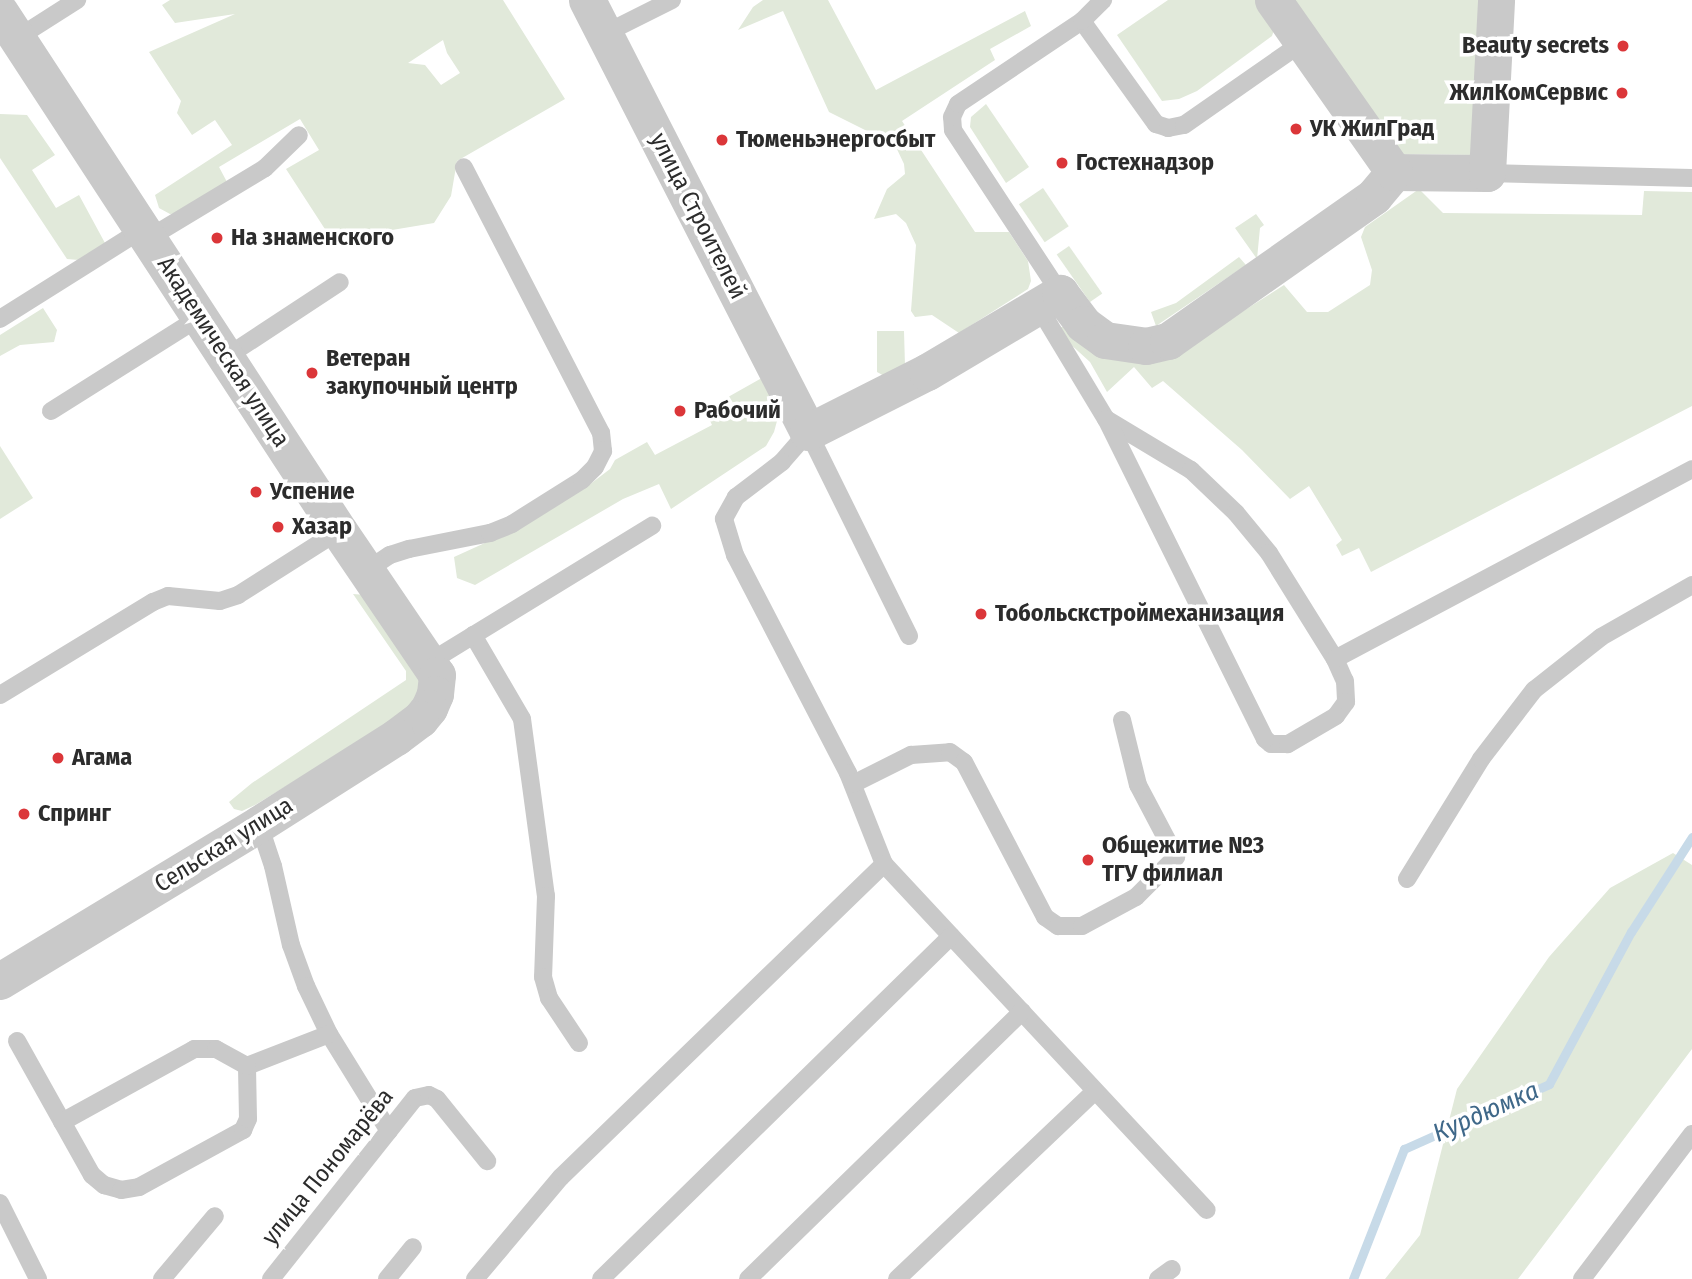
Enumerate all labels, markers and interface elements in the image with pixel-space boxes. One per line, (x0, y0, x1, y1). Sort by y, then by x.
place label: Beauty secrets (1462, 32, 1609, 60)
marker: Beauty secrets (1615, 38, 1631, 54)
place label: ЖилКомСервис (1449, 79, 1608, 107)
marker: ЖилКомСервис (1614, 85, 1630, 101)
place label: УК ЖилГрад (1310, 115, 1434, 143)
marker: УК ЖилГрад (1288, 121, 1304, 137)
place label: Тюменьэнергосбыт (736, 126, 935, 154)
street label: улица Строителей (644, 128, 752, 304)
marker: Тюменьэнергосбыт (714, 132, 730, 148)
place label: Гостехнадзор (1076, 149, 1214, 177)
marker: Гостехнадзор (1054, 155, 1070, 171)
place label: На знаменского (231, 224, 394, 252)
marker: На знаменского (209, 230, 225, 246)
street label: Академическая улица (151, 251, 295, 453)
place label: Ветеран закупочный центр (326, 345, 518, 401)
marker: Ветеран закупочный центр (304, 365, 320, 381)
place label: Рабочий (694, 397, 781, 425)
marker: Рабочий (672, 403, 688, 419)
place label: Успение (270, 478, 355, 506)
marker: Успение (248, 484, 264, 500)
place label: Хазар (292, 513, 352, 541)
marker: Хазар (270, 519, 286, 535)
place label: Тобольскстроймеханизация (995, 600, 1284, 628)
marker: Тобольскстроймеханизация (973, 606, 989, 622)
place label: Агама (72, 744, 132, 772)
marker: Агама (50, 750, 66, 766)
street label: Сельская улица (150, 791, 298, 899)
place label: Спринг (38, 800, 111, 828)
marker: Спринг (16, 806, 32, 822)
place label: Общежитие №3 ТГУ филиал (1102, 832, 1264, 888)
marker: Общежитие №3 ТГУ филиал (1080, 852, 1096, 868)
water label: Курдюмка (1428, 1075, 1544, 1149)
street label: улица Пономарёва (256, 1083, 400, 1251)

